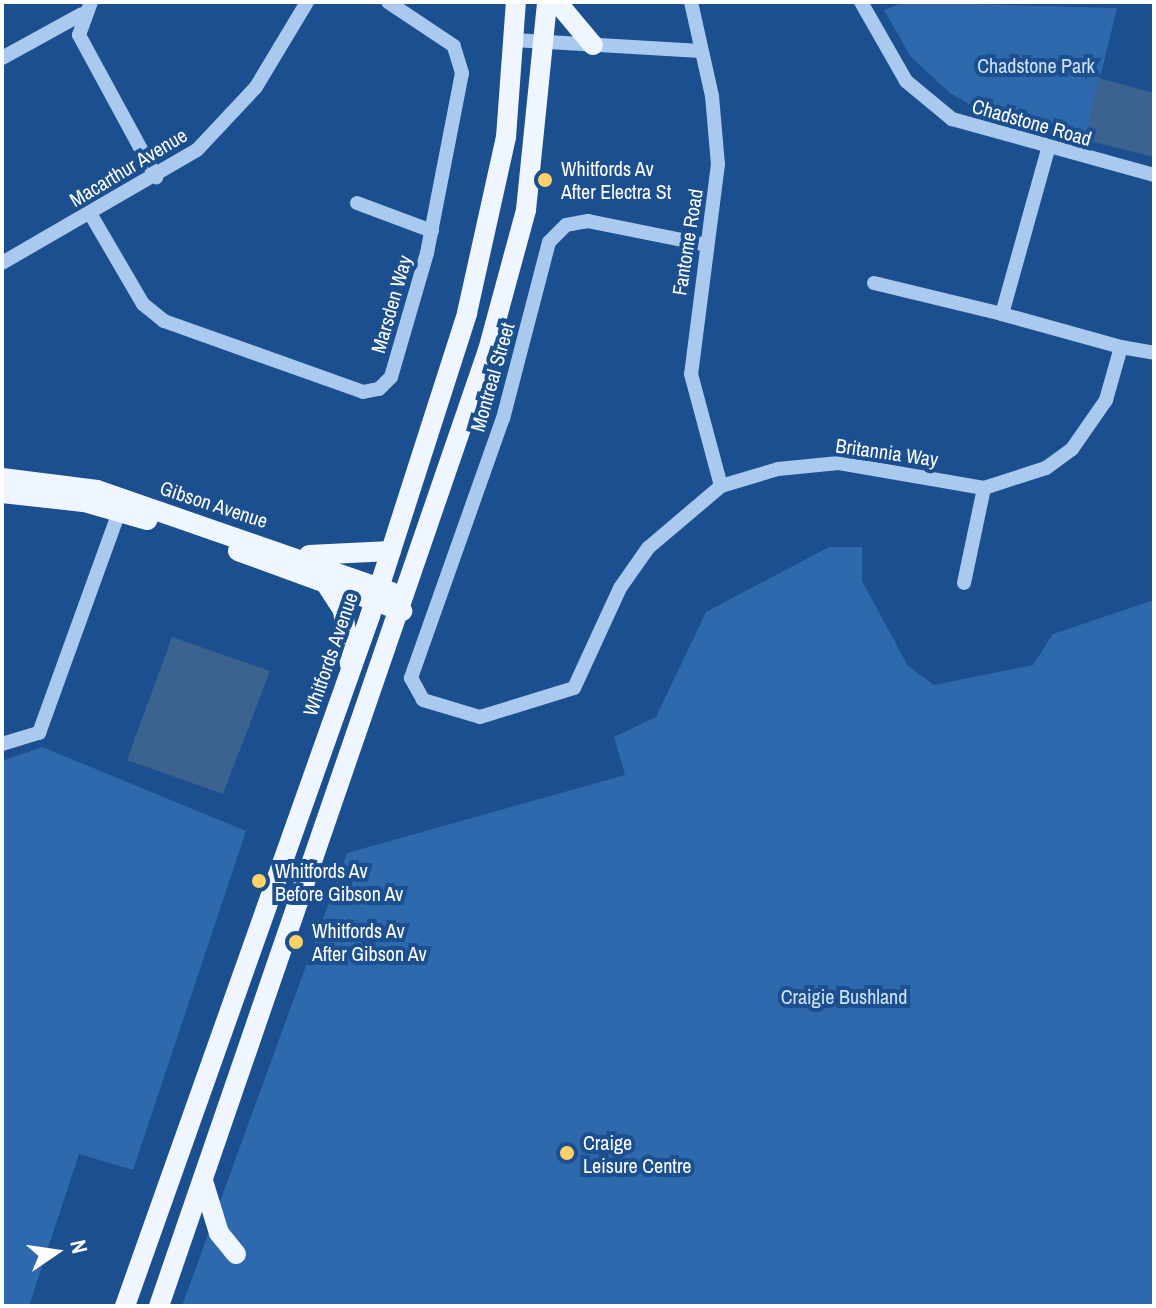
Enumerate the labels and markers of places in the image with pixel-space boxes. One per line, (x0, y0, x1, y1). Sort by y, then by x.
place label: Whitfords Av After Electra St (561, 156, 671, 203)
marker: Whitfords Av After Electra St (536, 171, 554, 189)
place label: Whitfords Av Before Gibson Av (275, 858, 404, 905)
marker: Whitfords Av Before Gibson Av (250, 872, 268, 890)
place label: Whitfords Av After Gibson Av (312, 918, 427, 965)
marker: Whitfords Av After Gibson Av (287, 933, 305, 951)
place label: Craige Leisure Centre (583, 1130, 691, 1177)
marker: Craige Leisure Centre (558, 1144, 576, 1162)

